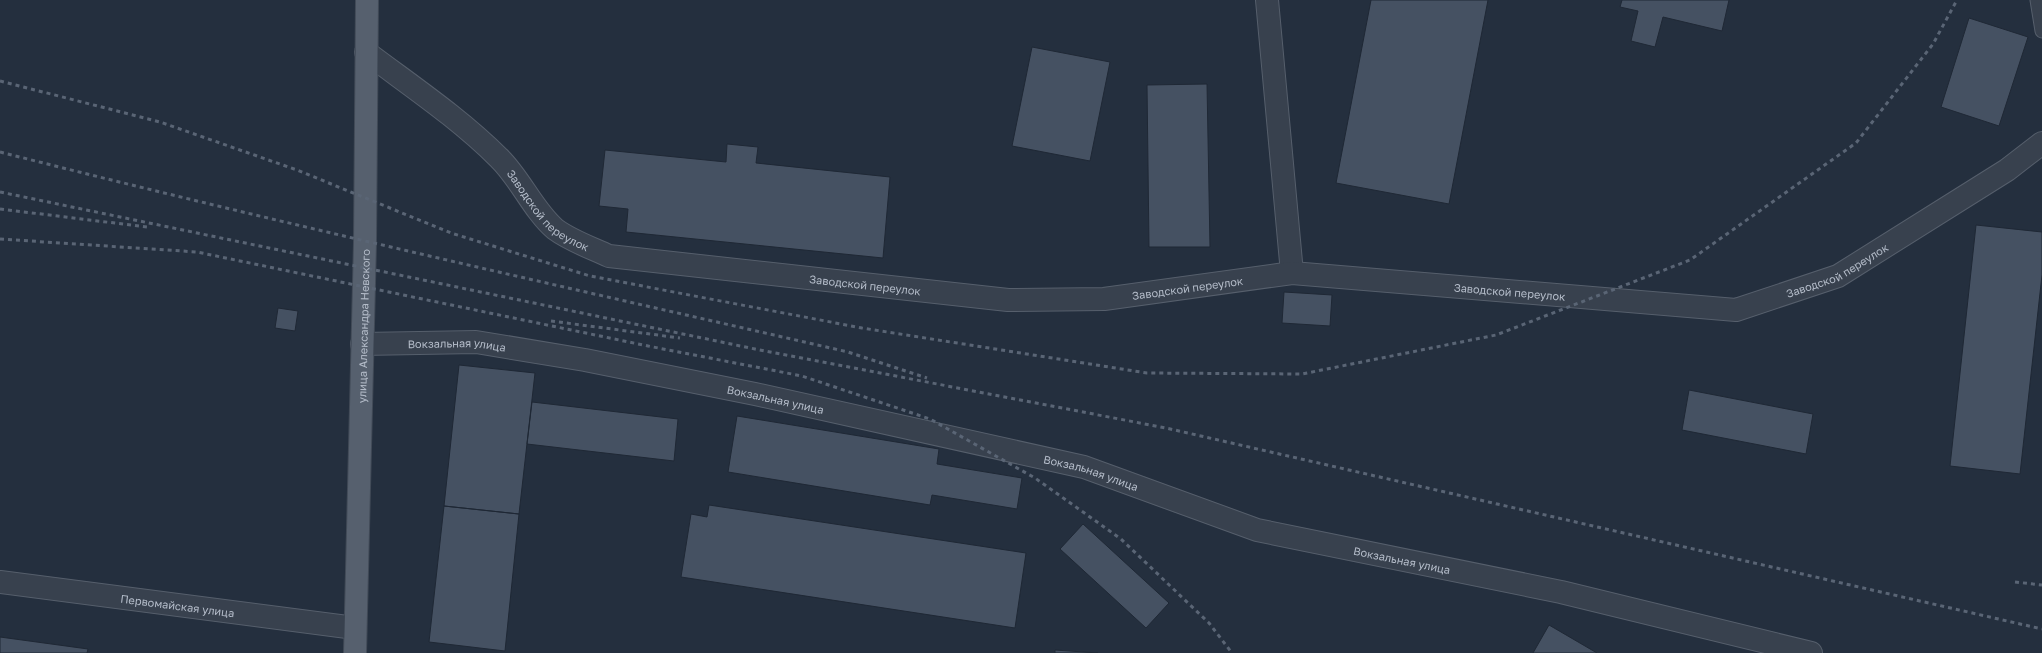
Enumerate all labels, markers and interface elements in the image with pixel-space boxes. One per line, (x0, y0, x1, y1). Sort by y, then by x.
street label: Заводской переулок (505, 167, 592, 253)
street label: Заводской переулок (1784, 240, 1891, 299)
street label: улица Александра Невского (355, 249, 371, 403)
street label: Заводской переулок (809, 272, 922, 297)
street label: Заводской переулок (1131, 273, 1244, 302)
street label: Заводской переулок (1453, 280, 1567, 302)
street label: Вокзальная улица (408, 335, 507, 353)
street label: Вокзальная улица (726, 382, 825, 416)
street label: Вокзальная улица (1042, 452, 1140, 493)
street label: Вокзальная улица (1352, 543, 1452, 576)
street label: Первомайская улица (120, 591, 235, 619)

